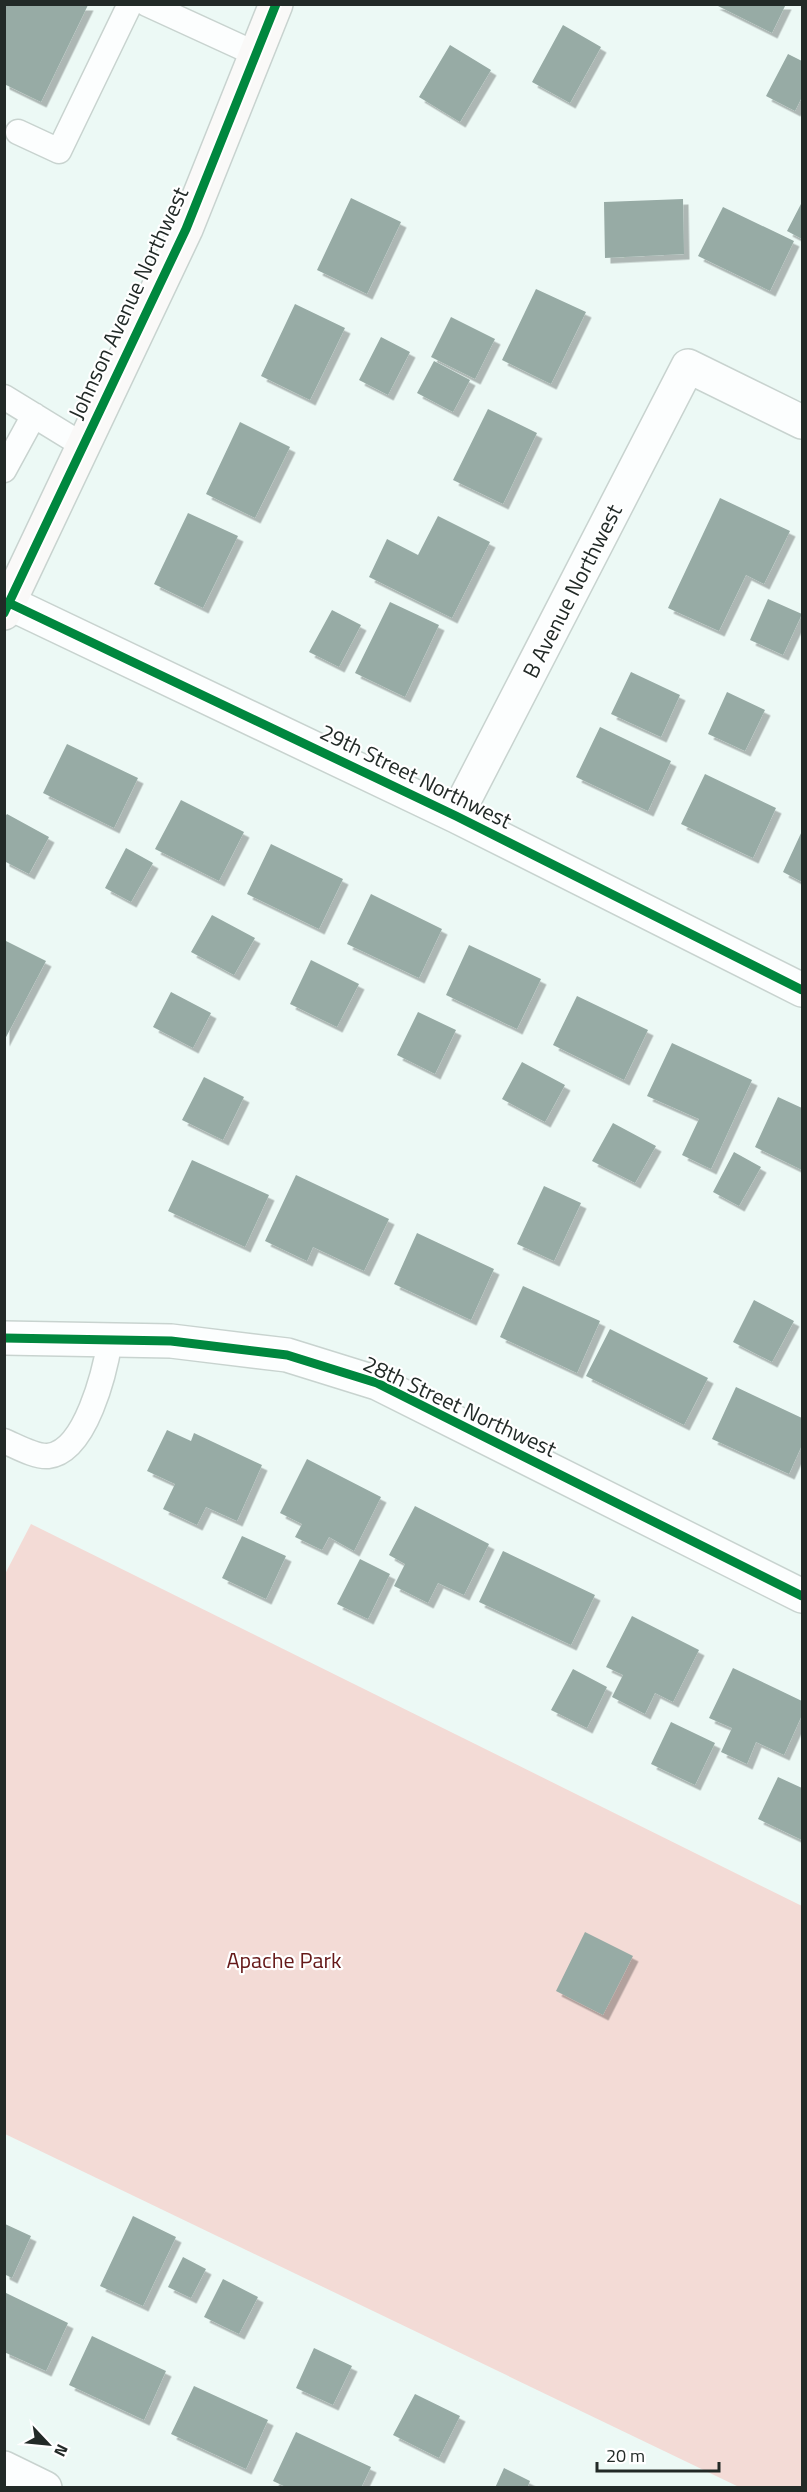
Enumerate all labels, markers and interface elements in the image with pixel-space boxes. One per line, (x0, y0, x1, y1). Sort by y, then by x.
street label: Johnson Avenue Northwest (59, 181, 197, 425)
street label: B Avenue Northwest (513, 498, 631, 684)
street label: 29th Street Northwest (314, 715, 518, 837)
street label: 28th Street Northwest (358, 1346, 562, 1466)
park label: Apache Park (226, 1943, 342, 1977)
north arrow (18, 2414, 78, 2474)
scale bar (597, 2435, 718, 2473)
text: N (48, 2440, 75, 2461)
text: 20 m (606, 2442, 645, 2469)

